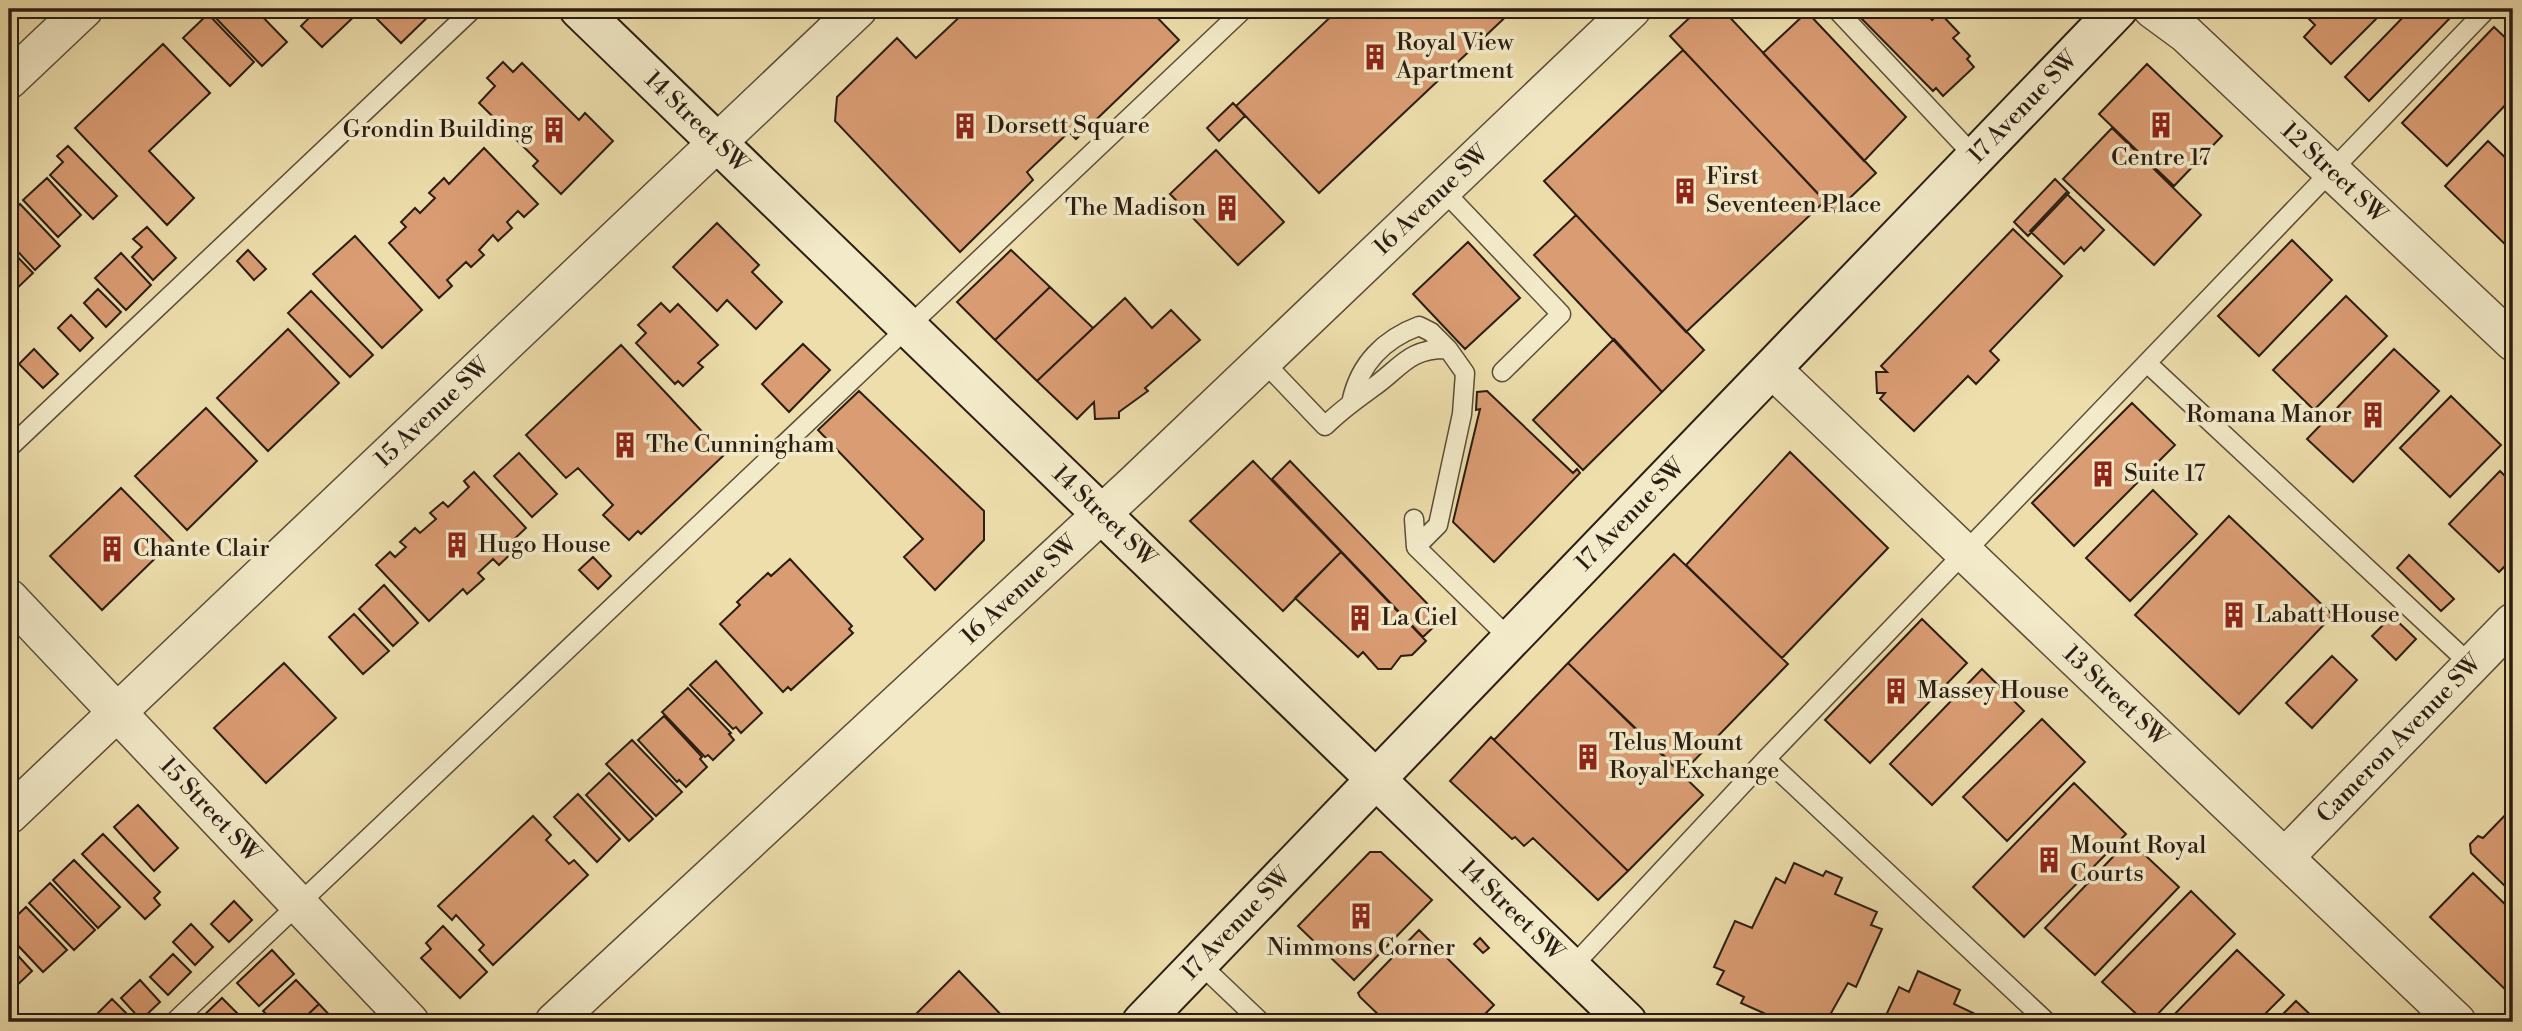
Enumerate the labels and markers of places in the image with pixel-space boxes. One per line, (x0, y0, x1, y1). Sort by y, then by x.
place label: Royal View Apartment (1395, 28, 1515, 86)
building icon: Royal View Apartment (1360, 42, 1390, 72)
building icon: Centre 17 (2146, 110, 2176, 140)
building icon: Dorsett Square (950, 111, 980, 141)
place label: Dorsett Square (986, 111, 1150, 141)
place label: Grondin Building (343, 115, 534, 145)
building icon: Grondin Building (539, 115, 569, 145)
place label: Centre 17 (2111, 143, 2211, 173)
place label: First Seventeen Place (1706, 162, 1882, 220)
building icon: First Seventeen Place (1670, 176, 1700, 206)
place label: The Madison (1065, 193, 1206, 223)
building icon: The Madison (1212, 193, 1242, 223)
place label: Romana Manor (2186, 400, 2352, 430)
building icon: Romana Manor (2358, 400, 2388, 430)
building icon: The Cunningham (610, 430, 640, 460)
place label: The Cunningham (646, 430, 835, 460)
building icon: Suite 17 (2088, 459, 2118, 489)
place label: Suite 17 (2124, 459, 2206, 489)
building icon: Hugo House (442, 530, 472, 560)
place label: Hugo House (478, 530, 611, 560)
building icon: Chante Clair (97, 534, 127, 564)
place label: Chante Clair (133, 534, 270, 564)
building icon: Labatt House (2219, 600, 2249, 630)
place label: Labatt House (2255, 600, 2400, 630)
building icon: La Ciel (1345, 603, 1375, 633)
place label: La Ciel (1381, 603, 1458, 633)
building icon: Massey House (1881, 676, 1911, 706)
place label: Massey House (1917, 676, 2069, 706)
place label: Telus Mount Royal Exchange (1609, 728, 1779, 786)
building icon: Telus Mount Royal Exchange (1573, 742, 1603, 772)
place label: Mount Royal Courts (2070, 831, 2206, 889)
building icon: Mount Royal Courts (2034, 845, 2064, 875)
building icon: Nimmons Corner (1346, 901, 1376, 931)
place label: Nimmons Corner (1267, 933, 1455, 963)

